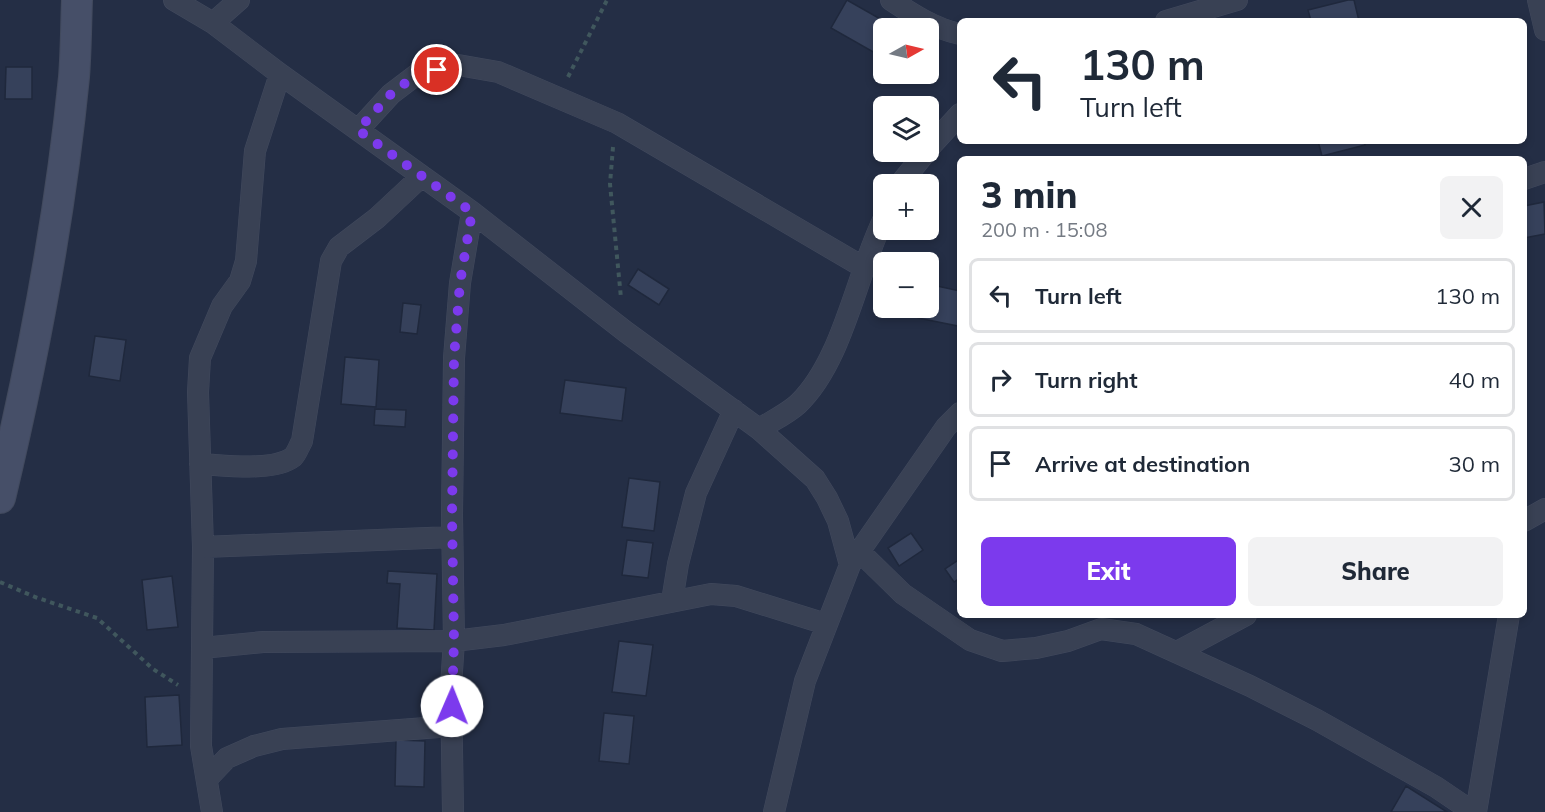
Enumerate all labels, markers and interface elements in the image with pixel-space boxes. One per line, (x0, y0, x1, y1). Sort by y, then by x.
north arrow (873, 18, 939, 84)
map controls (873, 18, 939, 318)
text: 130 m (1080, 38, 1205, 91)
icon: left (981, 42, 1059, 120)
pin (411, 44, 462, 95)
icon: arrive (420, 53, 453, 86)
text: Turn left (1080, 90, 1182, 124)
button: layers (873, 96, 939, 162)
text: 3 min (981, 172, 1077, 217)
button: + (873, 174, 939, 240)
button: close (1440, 176, 1503, 239)
text: 200 m · 15:08 (981, 217, 1107, 242)
button: − (873, 252, 939, 318)
icon: left (984, 279, 1017, 312)
text: Turn left (1035, 282, 1122, 310)
text: 130 m (1435, 282, 1500, 310)
icon: right (984, 363, 1017, 396)
text: Turn right (1035, 366, 1138, 394)
text: 40 m (1449, 366, 1500, 394)
icon: arrive (984, 447, 1017, 480)
text: Arrive at destination (1035, 450, 1250, 478)
text: 30 m (1449, 450, 1500, 478)
button: Exit (981, 537, 1236, 606)
button: Share (1248, 537, 1503, 606)
position arrow (420, 674, 484, 738)

